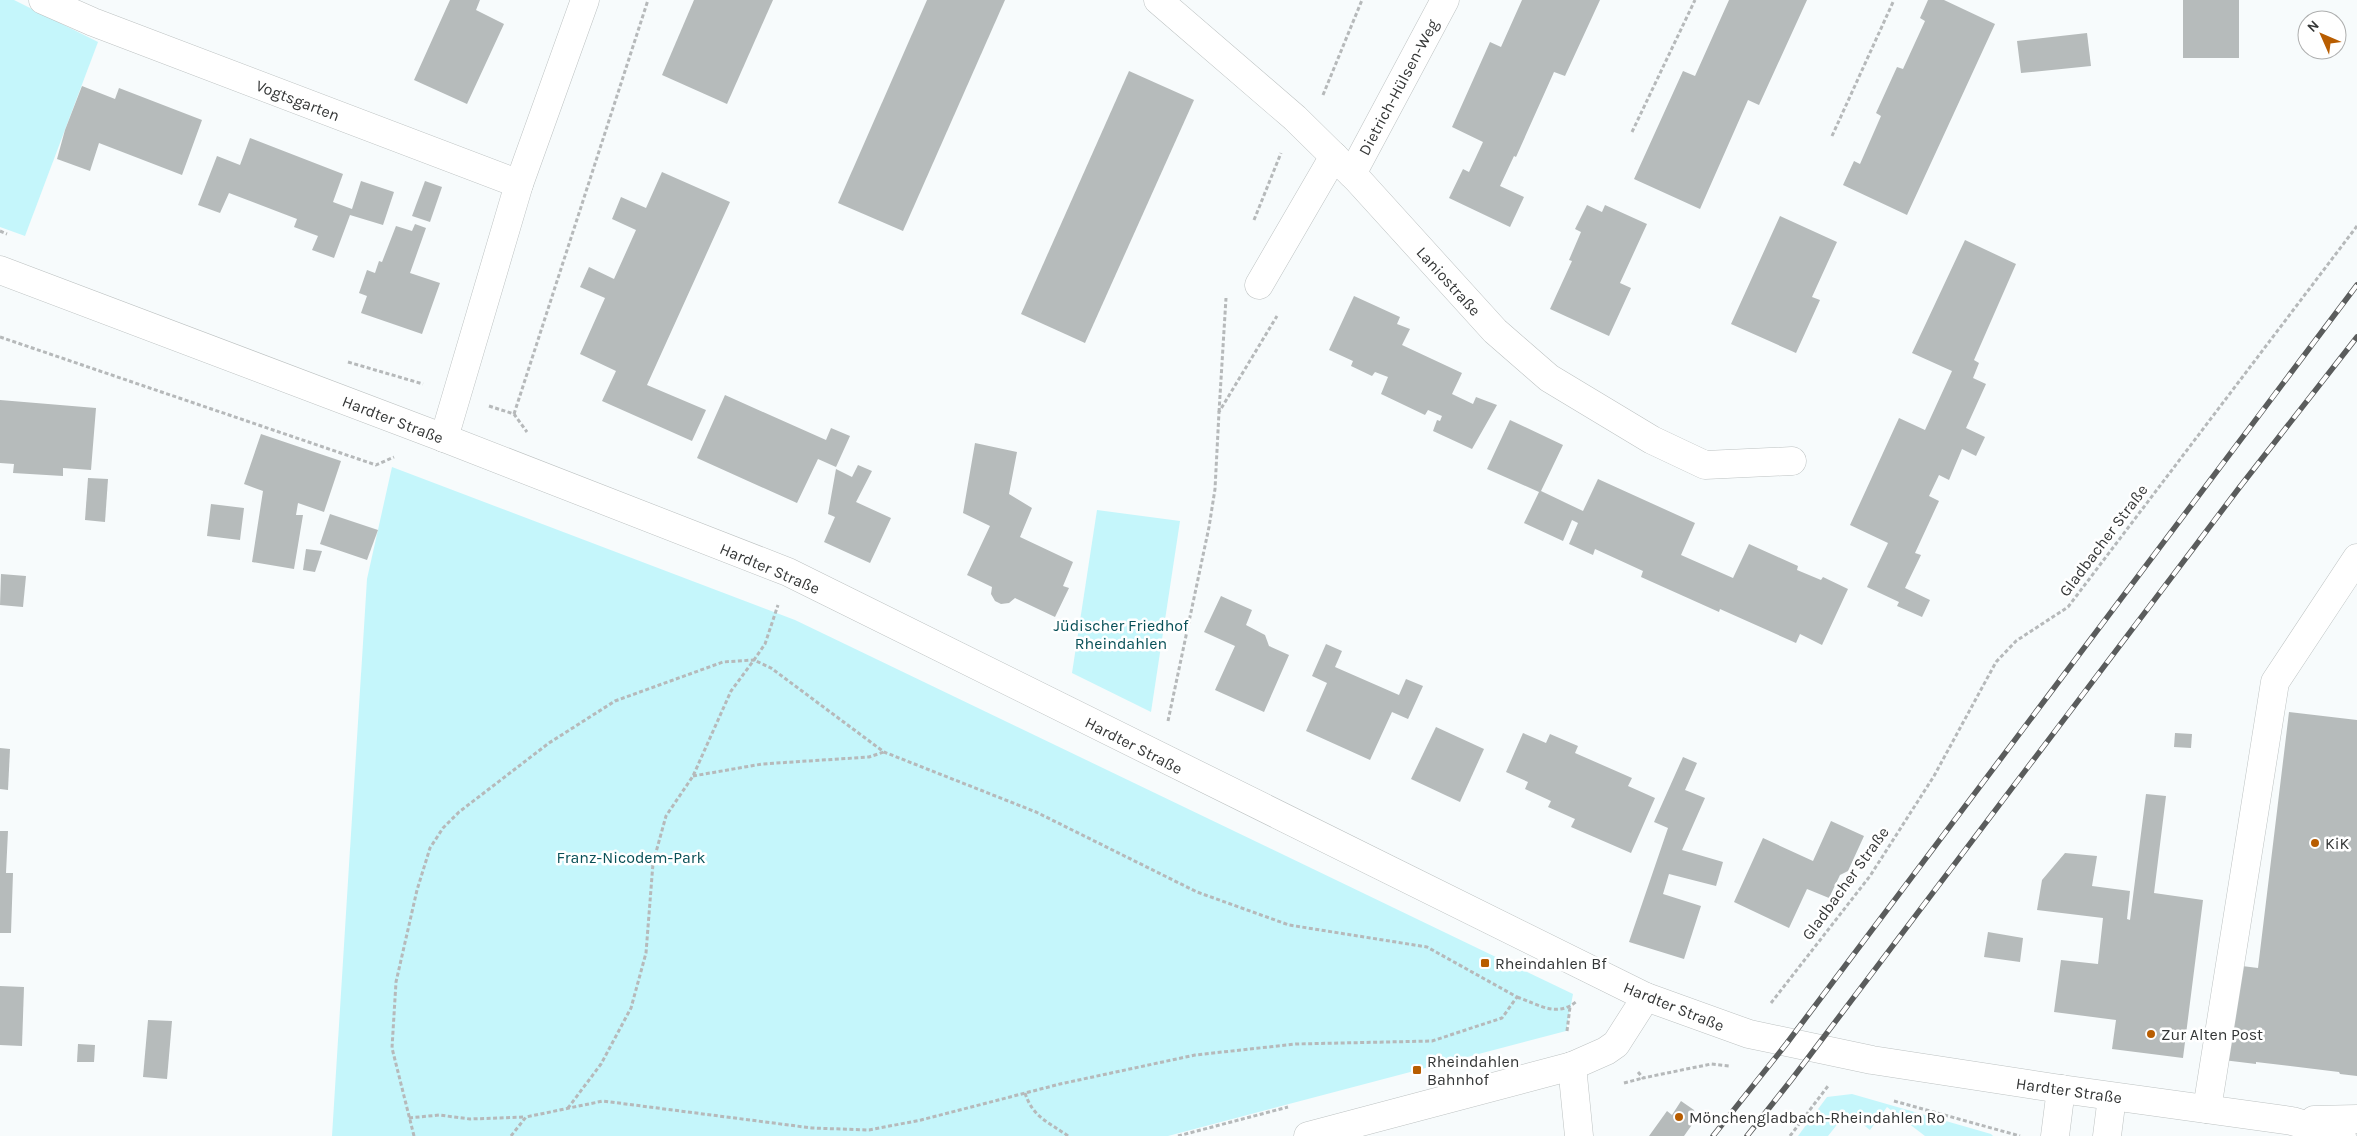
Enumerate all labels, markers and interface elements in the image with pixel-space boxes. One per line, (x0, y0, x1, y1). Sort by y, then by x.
north arrow (2297, 10, 2347, 60)
street label: Dietrich-Hülsen-Weg (1355, 16, 1442, 159)
text: N (2304, 17, 2323, 36)
street label: Vogtsgarten (253, 76, 342, 125)
street label: Laniostraße (1413, 243, 1485, 320)
street label: Hardter Straße (340, 391, 446, 447)
street label: Gladbacher Straße (2055, 481, 2152, 600)
street label: Hardter Straße (717, 539, 823, 598)
park label: Jüdischer Friedhof Rheindahlen (1053, 616, 1189, 653)
street label: Hardter Straße (1082, 713, 1186, 778)
street label: Gladbacher Straße (1798, 823, 1893, 944)
place label: KiK (2325, 834, 2349, 853)
marker: KiK (2309, 837, 2321, 849)
park label: Franz-Nicodem-Park (556, 848, 706, 867)
place label: Rheindahlen Bf (1495, 954, 1607, 973)
marker: Rheindahlen Bf (1479, 957, 1491, 969)
street label: Hardter Straße (1621, 978, 1727, 1035)
place label: Zur Alten Post (2161, 1025, 2263, 1044)
marker: Zur Alten Post (2145, 1028, 2157, 1040)
place label: Rheindahlen Bahnhof (1427, 1052, 1519, 1089)
marker: Rheindahlen Bahnhof (1411, 1064, 1423, 1076)
street label: Hardter Straße (2015, 1074, 2123, 1107)
place label: Mönchengladbach-Rheindahlen Ro (1689, 1108, 1945, 1127)
marker: Mönchengladbach-Rheindahlen Ro (1673, 1111, 1685, 1123)

